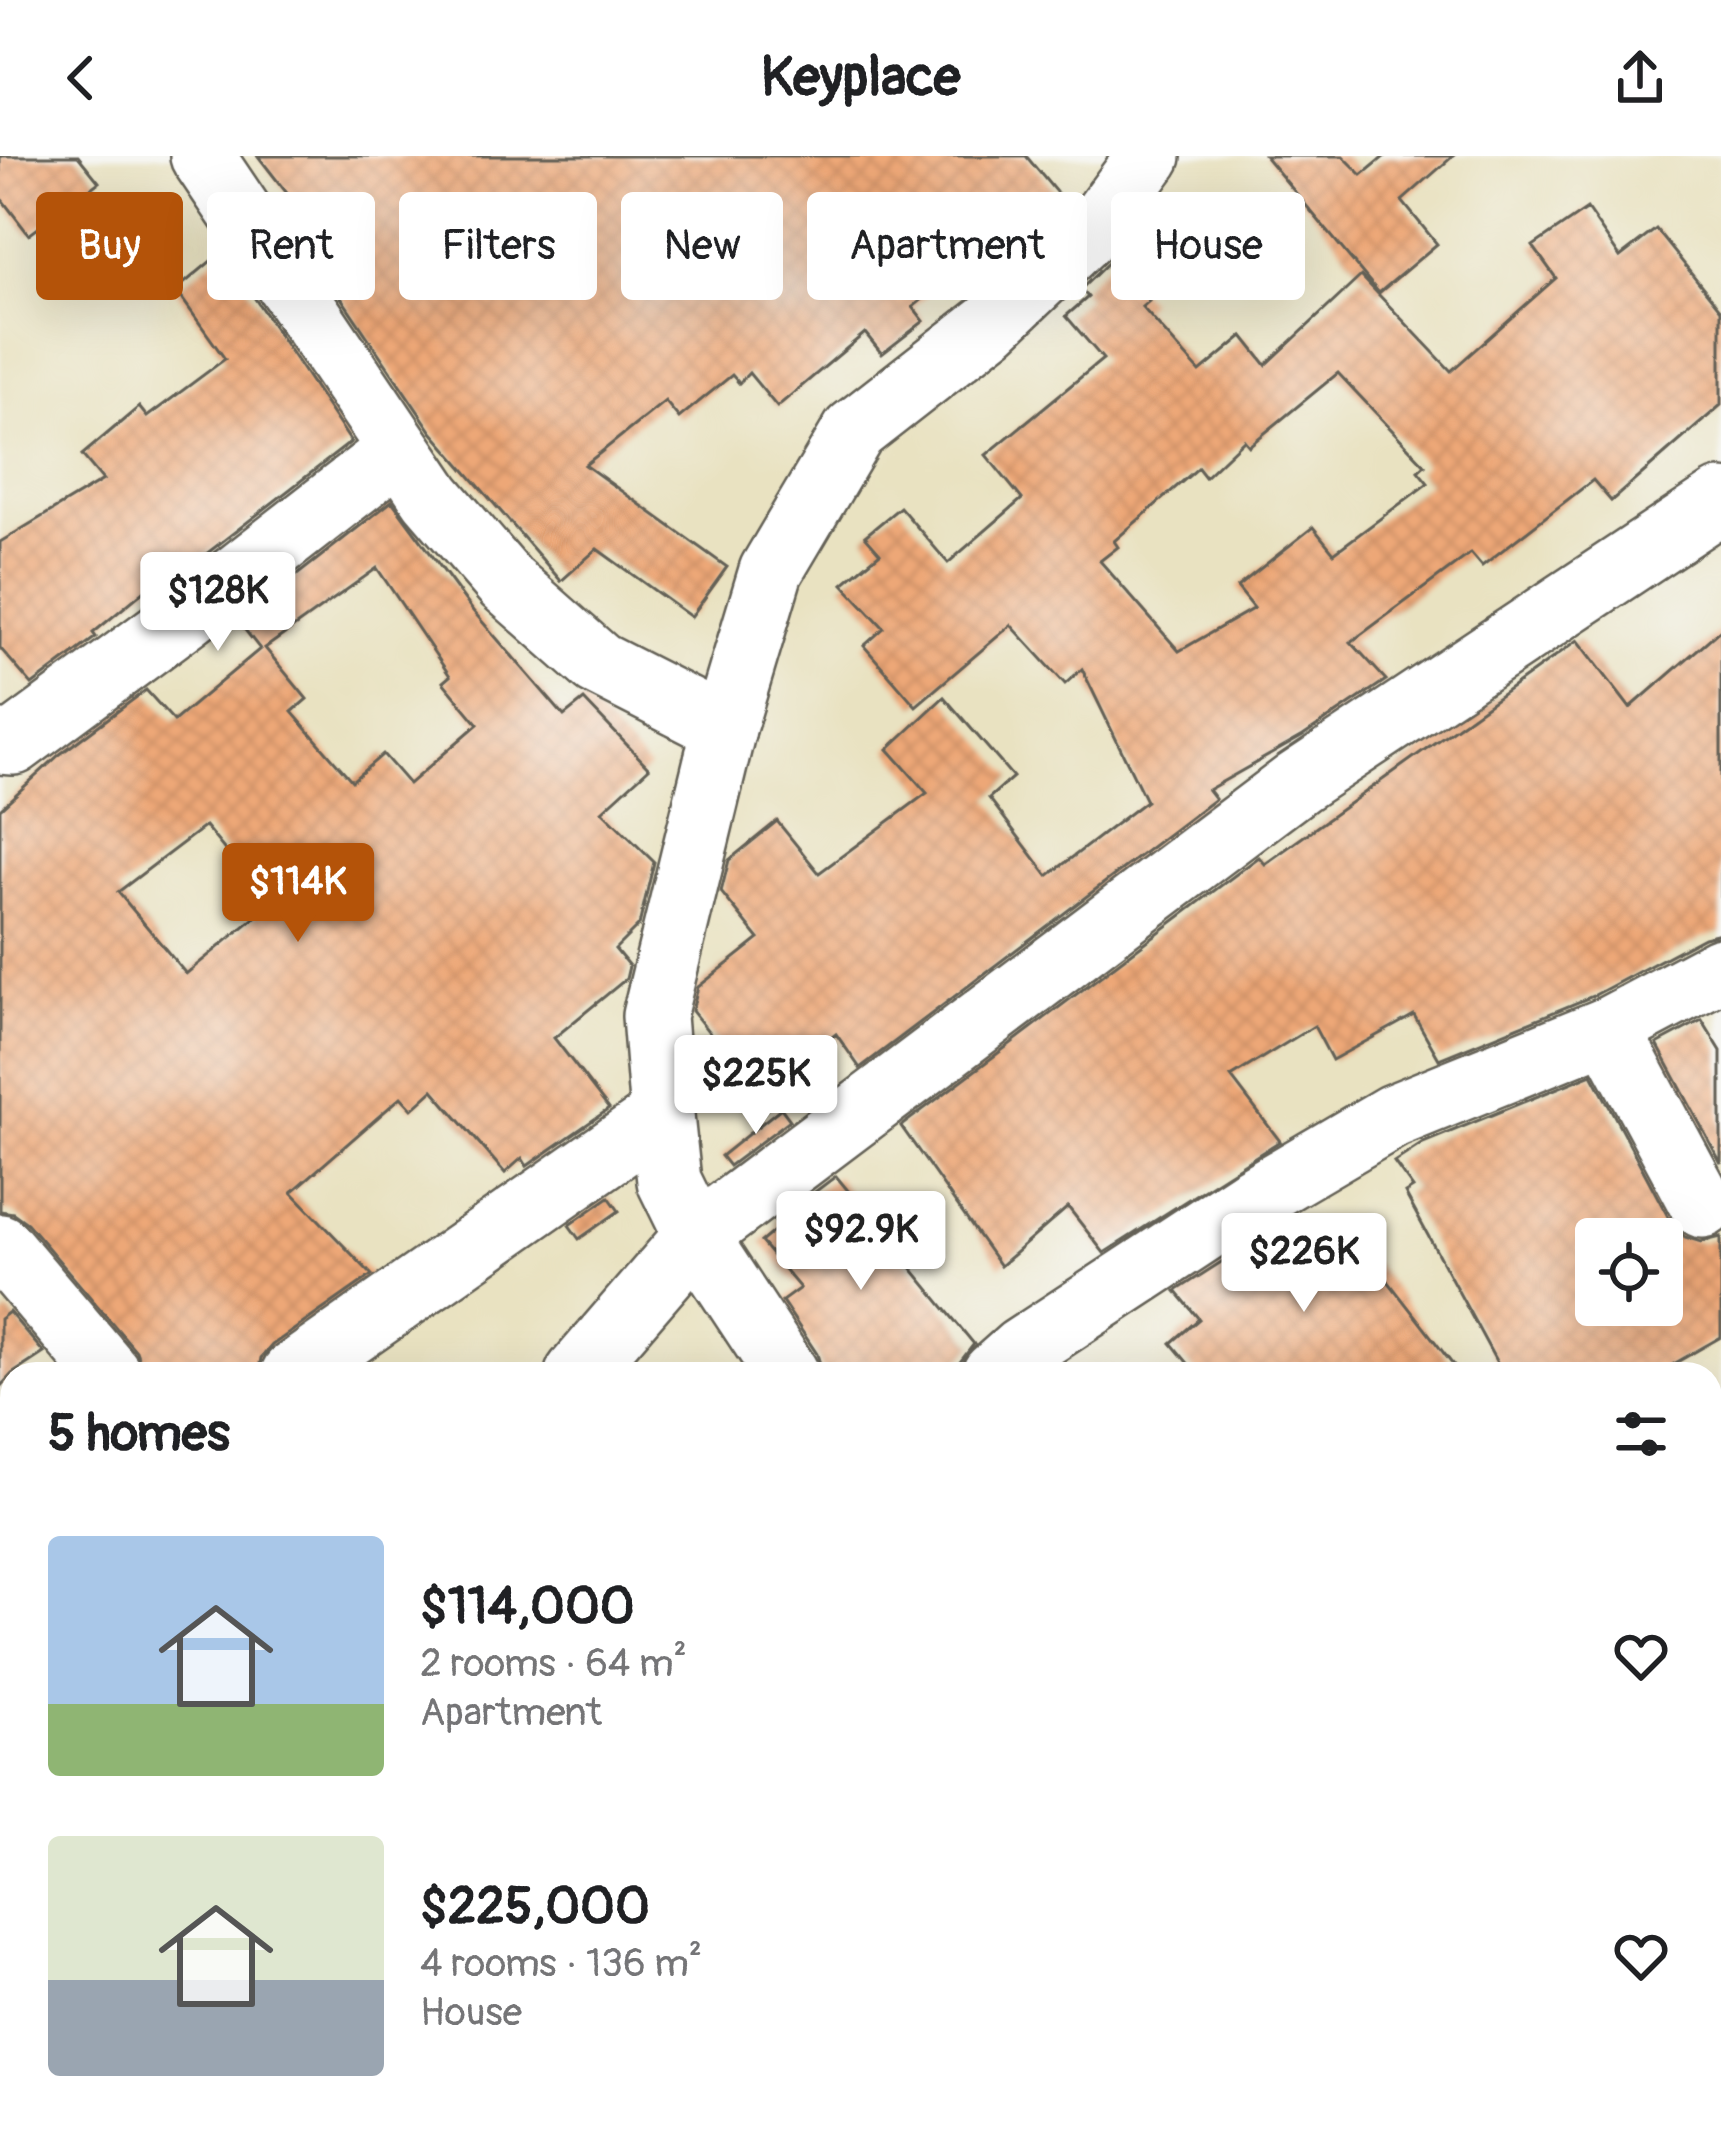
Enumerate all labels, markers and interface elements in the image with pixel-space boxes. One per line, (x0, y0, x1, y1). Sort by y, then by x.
text: Keyplace (761, 44, 960, 112)
icon: back (48, 45, 114, 111)
icon: share (1607, 45, 1673, 111)
chip: Buy (36, 192, 183, 300)
chip: Rent (207, 192, 375, 300)
chip: Filters (399, 192, 597, 300)
chip: New (621, 192, 783, 300)
chip: Apartment (807, 192, 1087, 300)
chip: House (1111, 192, 1305, 300)
pin: $128K (134, 552, 302, 654)
text: $128K (167, 566, 269, 615)
pin: $114K (214, 843, 382, 945)
text: $114K (249, 857, 347, 906)
pin: $225K (672, 1035, 840, 1137)
text: $225K (701, 1049, 811, 1098)
pin: $92.9K (763, 1191, 959, 1293)
text: $92.9K (803, 1205, 919, 1254)
pin: $226K (1220, 1213, 1388, 1315)
map controls (1575, 1218, 1683, 1326)
button: locate (1575, 1218, 1683, 1326)
text: $226K (1249, 1227, 1359, 1276)
icon: filters (1608, 1401, 1674, 1467)
text: 5 homes (48, 1402, 230, 1466)
text: $114,000 (420, 1575, 635, 1639)
icon: home (144, 1584, 288, 1728)
icon: heart (1608, 1623, 1674, 1689)
text: 2 rooms · 64 m² (420, 1639, 687, 1688)
text: Apartment (420, 1688, 602, 1737)
text: $225,000 (420, 1875, 650, 1939)
icon: home (144, 1884, 288, 2028)
icon: heart (1608, 1923, 1674, 1989)
text: 4 rooms · 136 m² (420, 1939, 702, 1988)
text: House (420, 1988, 522, 2037)

